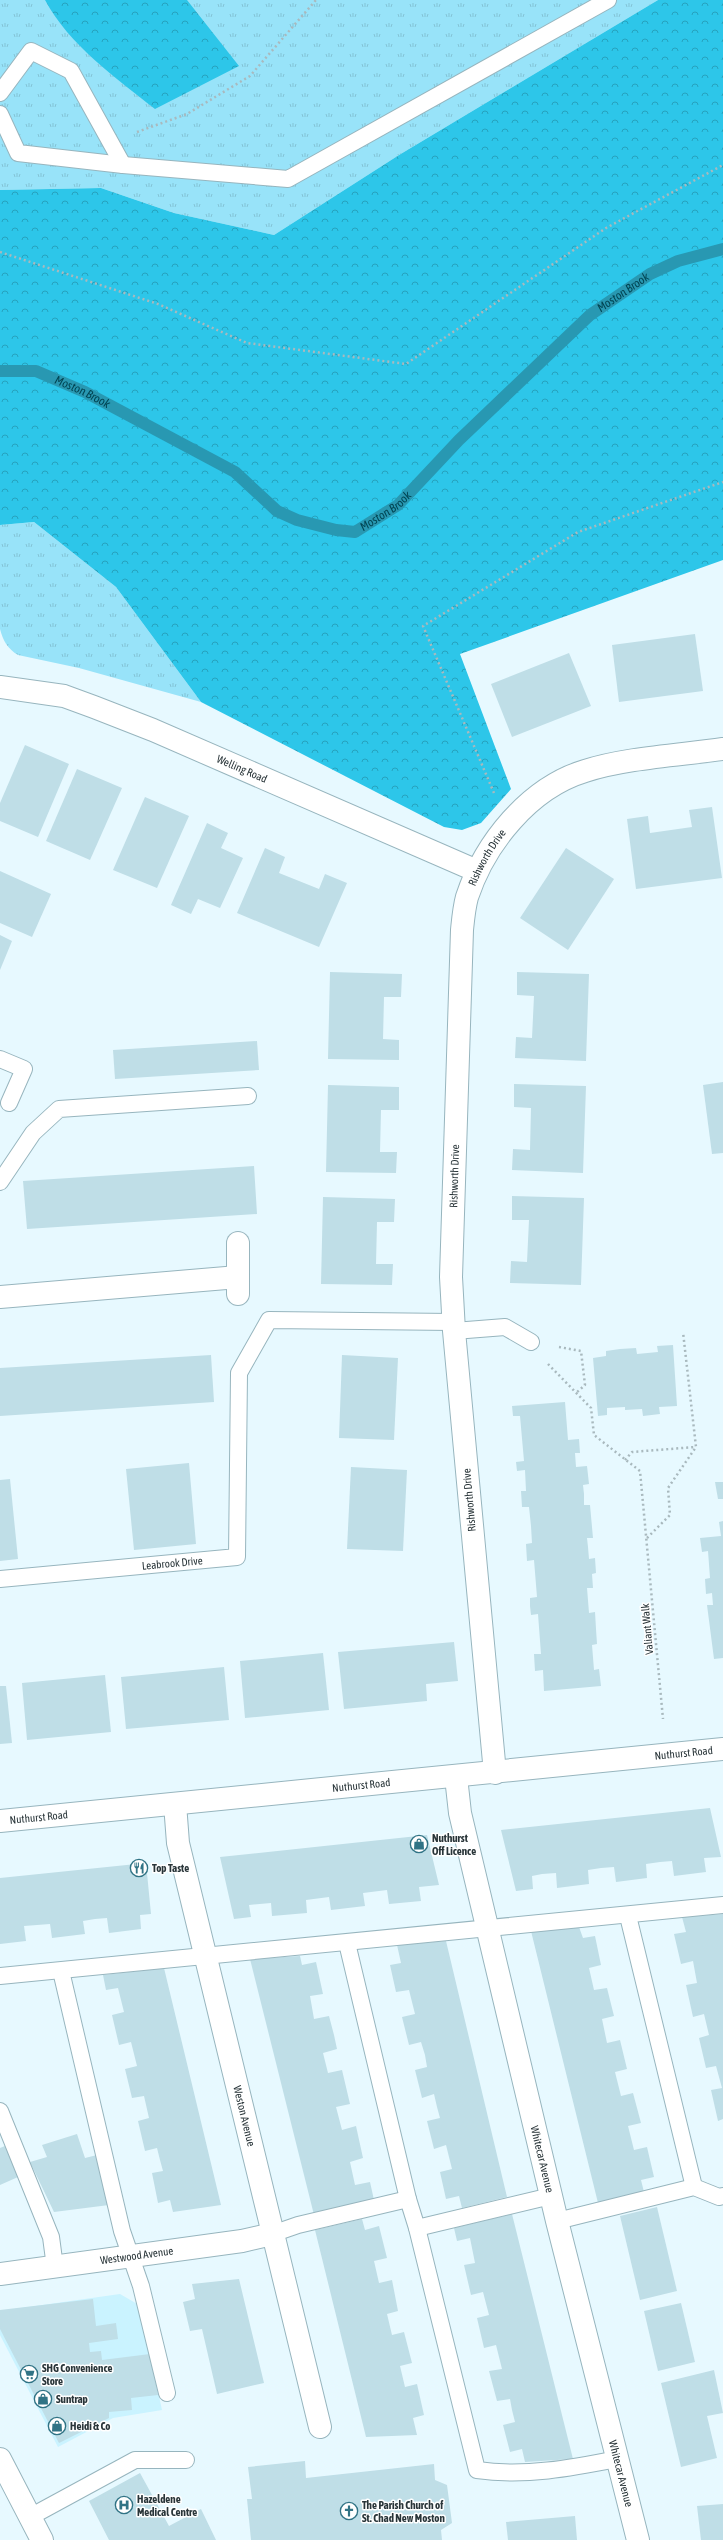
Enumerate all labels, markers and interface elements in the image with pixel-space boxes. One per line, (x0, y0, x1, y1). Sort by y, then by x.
water label: Moston Brook (594, 269, 652, 315)
water label: Moston Brook (53, 373, 113, 412)
water label: Moston Brook (357, 488, 415, 534)
street label: Welling Road (215, 753, 269, 785)
street label: Rishworth Drive (466, 827, 508, 887)
street label: Rishworth Drive (447, 1144, 461, 1208)
street label: Rishworth Drive (460, 1468, 478, 1532)
street label: Leabrook Drive (141, 1554, 203, 1572)
street label: Valiant Walk (639, 1603, 655, 1655)
street label: Nuthurst Road (654, 1744, 713, 1762)
street label: Nuthurst Road (332, 1776, 391, 1794)
street label: Nuthurst Road (9, 1808, 69, 1826)
place label: Nuthurst Off Licence (432, 1832, 476, 1857)
shop icon: Nuthurst Off Licence (409, 1834, 429, 1854)
restaurant icon: Top Taste (129, 1858, 149, 1878)
place label: Top Taste (152, 1862, 189, 1874)
street label: Weston Avenue (231, 2084, 258, 2148)
street label: Whitecar Avenue (529, 2124, 556, 2194)
street label: Westwood Avenue (99, 2244, 174, 2266)
place label: SHG Convenience Store (42, 2362, 112, 2387)
supermarket icon: SHG Convenience Store (19, 2364, 39, 2384)
shop icon: Suntrap (33, 2389, 53, 2409)
place label: Suntrap (56, 2393, 88, 2405)
shop icon: Heidi & Co (47, 2416, 67, 2436)
place label: Heidi & Co (70, 2420, 111, 2432)
street label: Whitecar Avenue (607, 2439, 635, 2508)
place label: Hazeldene Medical Centre (137, 2493, 197, 2518)
hospital icon: Hazeldene Medical Centre (114, 2495, 134, 2515)
place label: The Parish Church of St. Chad New Moston (362, 2499, 445, 2524)
church icon: The Parish Church of St. Chad New Moston (339, 2501, 359, 2521)

